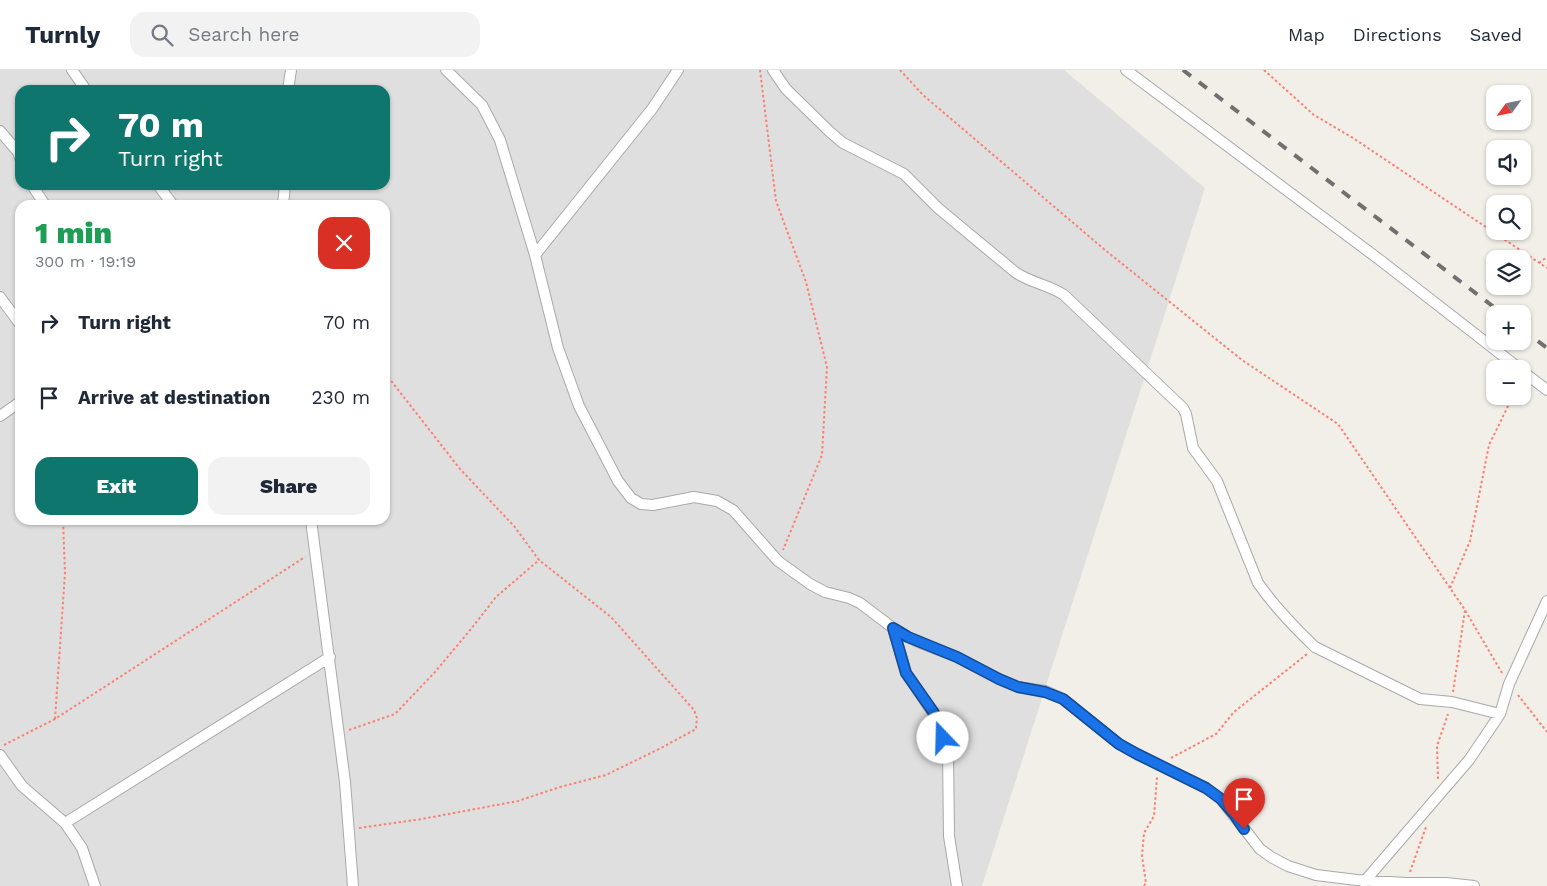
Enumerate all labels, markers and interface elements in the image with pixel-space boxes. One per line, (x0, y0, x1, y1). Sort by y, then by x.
search box (130, 12, 480, 57)
text: Turnly (25, 21, 100, 49)
icon: search (148, 21, 176, 49)
text: Search here (188, 23, 300, 46)
text: Map (1288, 24, 1325, 45)
text: Directions (1353, 24, 1442, 45)
text: Saved (1470, 24, 1522, 45)
north arrow (1486, 85, 1531, 130)
map controls (1486, 85, 1531, 405)
text: 70 m (118, 104, 204, 146)
icon: right (35, 105, 100, 170)
button: sound (1486, 140, 1531, 185)
text: Turn right (118, 146, 223, 171)
button: search (1486, 195, 1531, 240)
text: 1 min (35, 215, 112, 250)
button: close (318, 217, 370, 269)
button: layers (1486, 250, 1531, 295)
text: 300 m · 19:19 (35, 252, 136, 271)
button: + (1486, 305, 1531, 350)
icon: right (35, 309, 63, 337)
text: Turn right (78, 311, 171, 334)
text: 70 m (323, 311, 370, 334)
button: − (1486, 360, 1531, 405)
icon: arrive (35, 384, 63, 412)
text: Arrive at destination (78, 386, 270, 409)
text: 230 m (311, 386, 370, 409)
button: Exit (35, 457, 198, 515)
button: Share (208, 457, 370, 515)
position arrow (916, 711, 968, 763)
pin (1223, 778, 1265, 829)
icon: arrive (1230, 785, 1258, 813)

